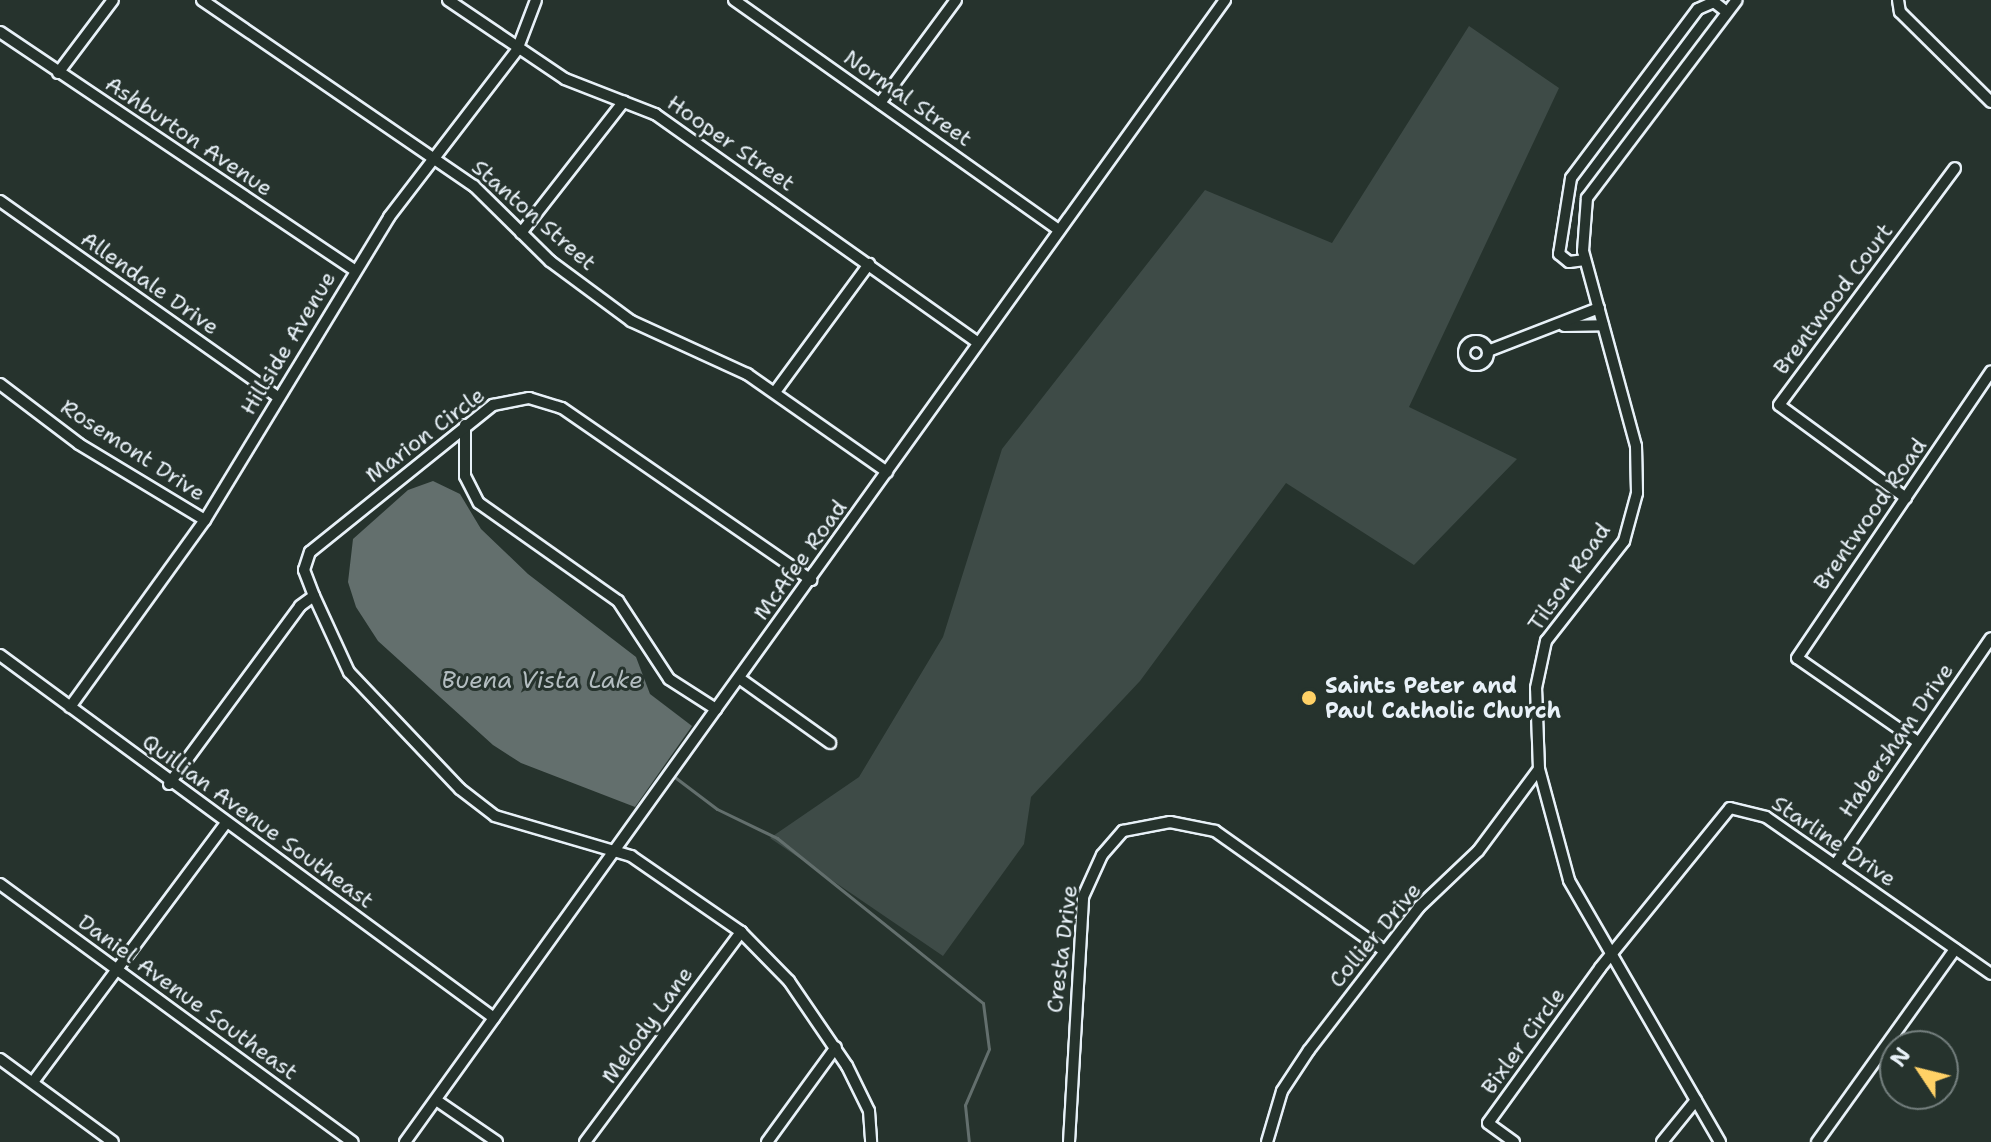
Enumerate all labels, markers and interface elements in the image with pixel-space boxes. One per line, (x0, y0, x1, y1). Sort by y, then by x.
street label: Normal Street (839, 44, 977, 152)
street label: Ashburton Avenue (100, 70, 278, 202)
street label: Hooper Street (662, 89, 800, 197)
street label: Stanton Street (467, 154, 601, 276)
street label: Brentwood Court (1768, 218, 1898, 380)
street label: Allendale Drive (76, 226, 224, 340)
street label: Hillside Avenue (235, 266, 341, 420)
street label: Marion Circle (360, 382, 490, 488)
street label: Rosemont Drive (56, 393, 210, 507)
street label: Brentwood Road (1808, 433, 1932, 595)
street label: McAfee Road (748, 495, 852, 625)
street label: Tilson Road (1522, 518, 1616, 636)
street label: Habersham Drive (1833, 658, 1959, 822)
water label: Buena Vista Lake (441, 667, 643, 695)
place label: Saints Peter and Paul Catholic Church (1325, 672, 1561, 724)
marker: Saints Peter and Paul Catholic Church (1300, 689, 1318, 707)
street label: Quillian Avenue Southeast (137, 728, 379, 914)
street label: Starline Drive (1767, 790, 1901, 892)
street label: Collier Drive (1323, 877, 1427, 993)
street label: Cresta Drive (1041, 884, 1083, 1014)
street label: Daniel Avenue Southeast (73, 908, 303, 1086)
street label: Melody Lane (596, 961, 698, 1089)
street label: Bixler Circle (1475, 983, 1571, 1099)
north arrow (1879, 1030, 1959, 1110)
text: N (1884, 1042, 1917, 1073)

